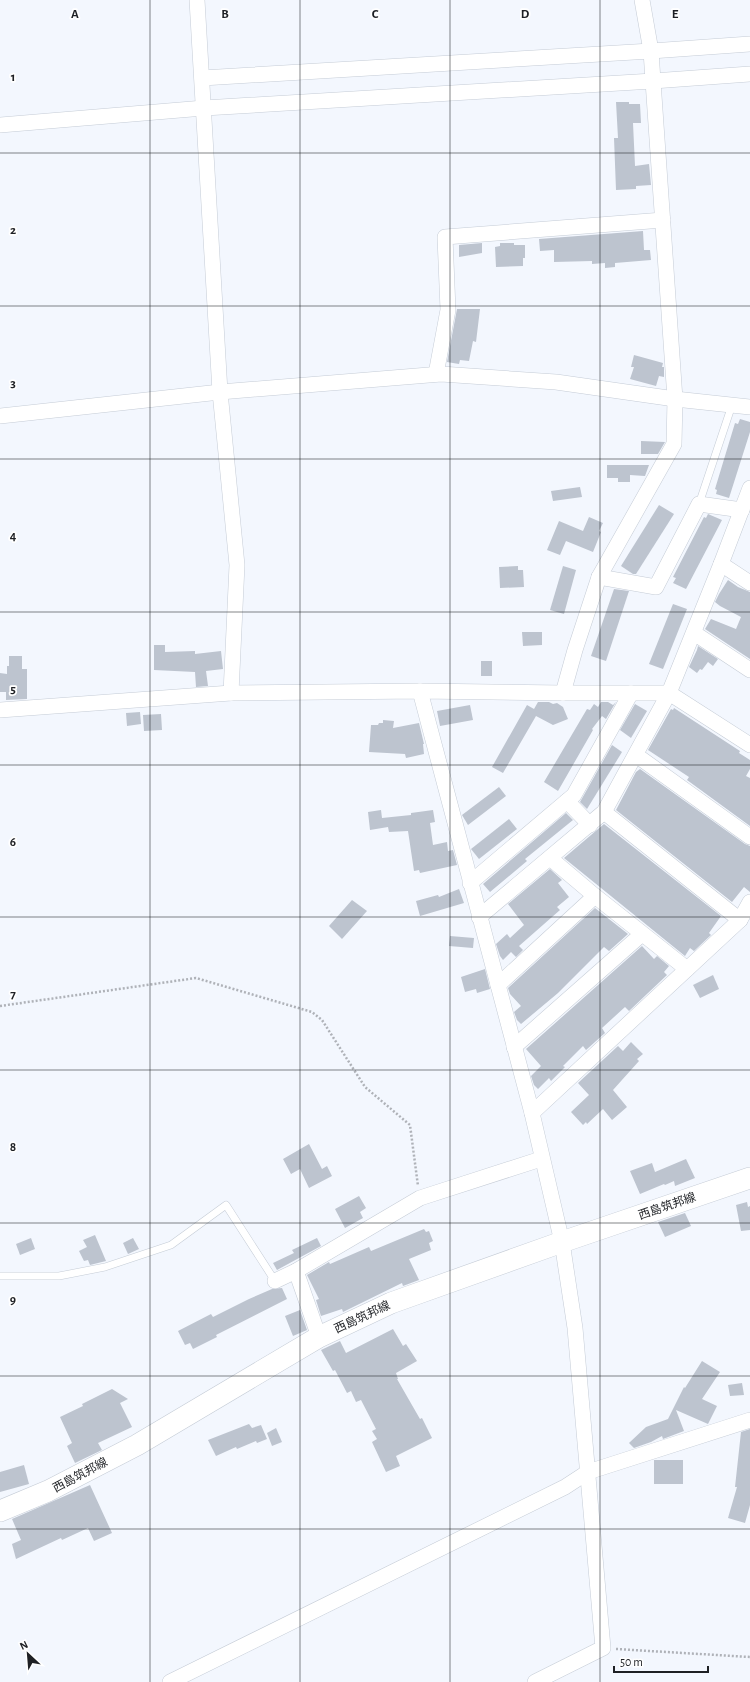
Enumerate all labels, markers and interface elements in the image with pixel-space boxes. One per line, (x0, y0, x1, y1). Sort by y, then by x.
text: A (71, 8, 79, 21)
text: B (221, 8, 229, 21)
text: C (372, 8, 379, 21)
text: D (521, 8, 530, 21)
text: E (672, 8, 679, 21)
text: 1 (11, 71, 15, 84)
text: 2 (10, 224, 16, 237)
text: 3 (10, 377, 16, 390)
text: 4 (10, 530, 17, 543)
text: 5 (10, 683, 16, 696)
text: 6 (10, 836, 16, 849)
text: 7 (10, 988, 16, 1001)
text: 8 (10, 1141, 16, 1154)
street label: 西島筑邦線 (636, 1190, 697, 1221)
text: 9 (10, 1294, 16, 1307)
street label: 西島筑邦線 (332, 1298, 392, 1335)
street label: 西島筑邦線 (50, 1455, 109, 1494)
north arrow (8, 1634, 48, 1674)
text: N (18, 1639, 30, 1652)
scale bar (614, 1648, 708, 1674)
text: 50 m (620, 1656, 643, 1668)

